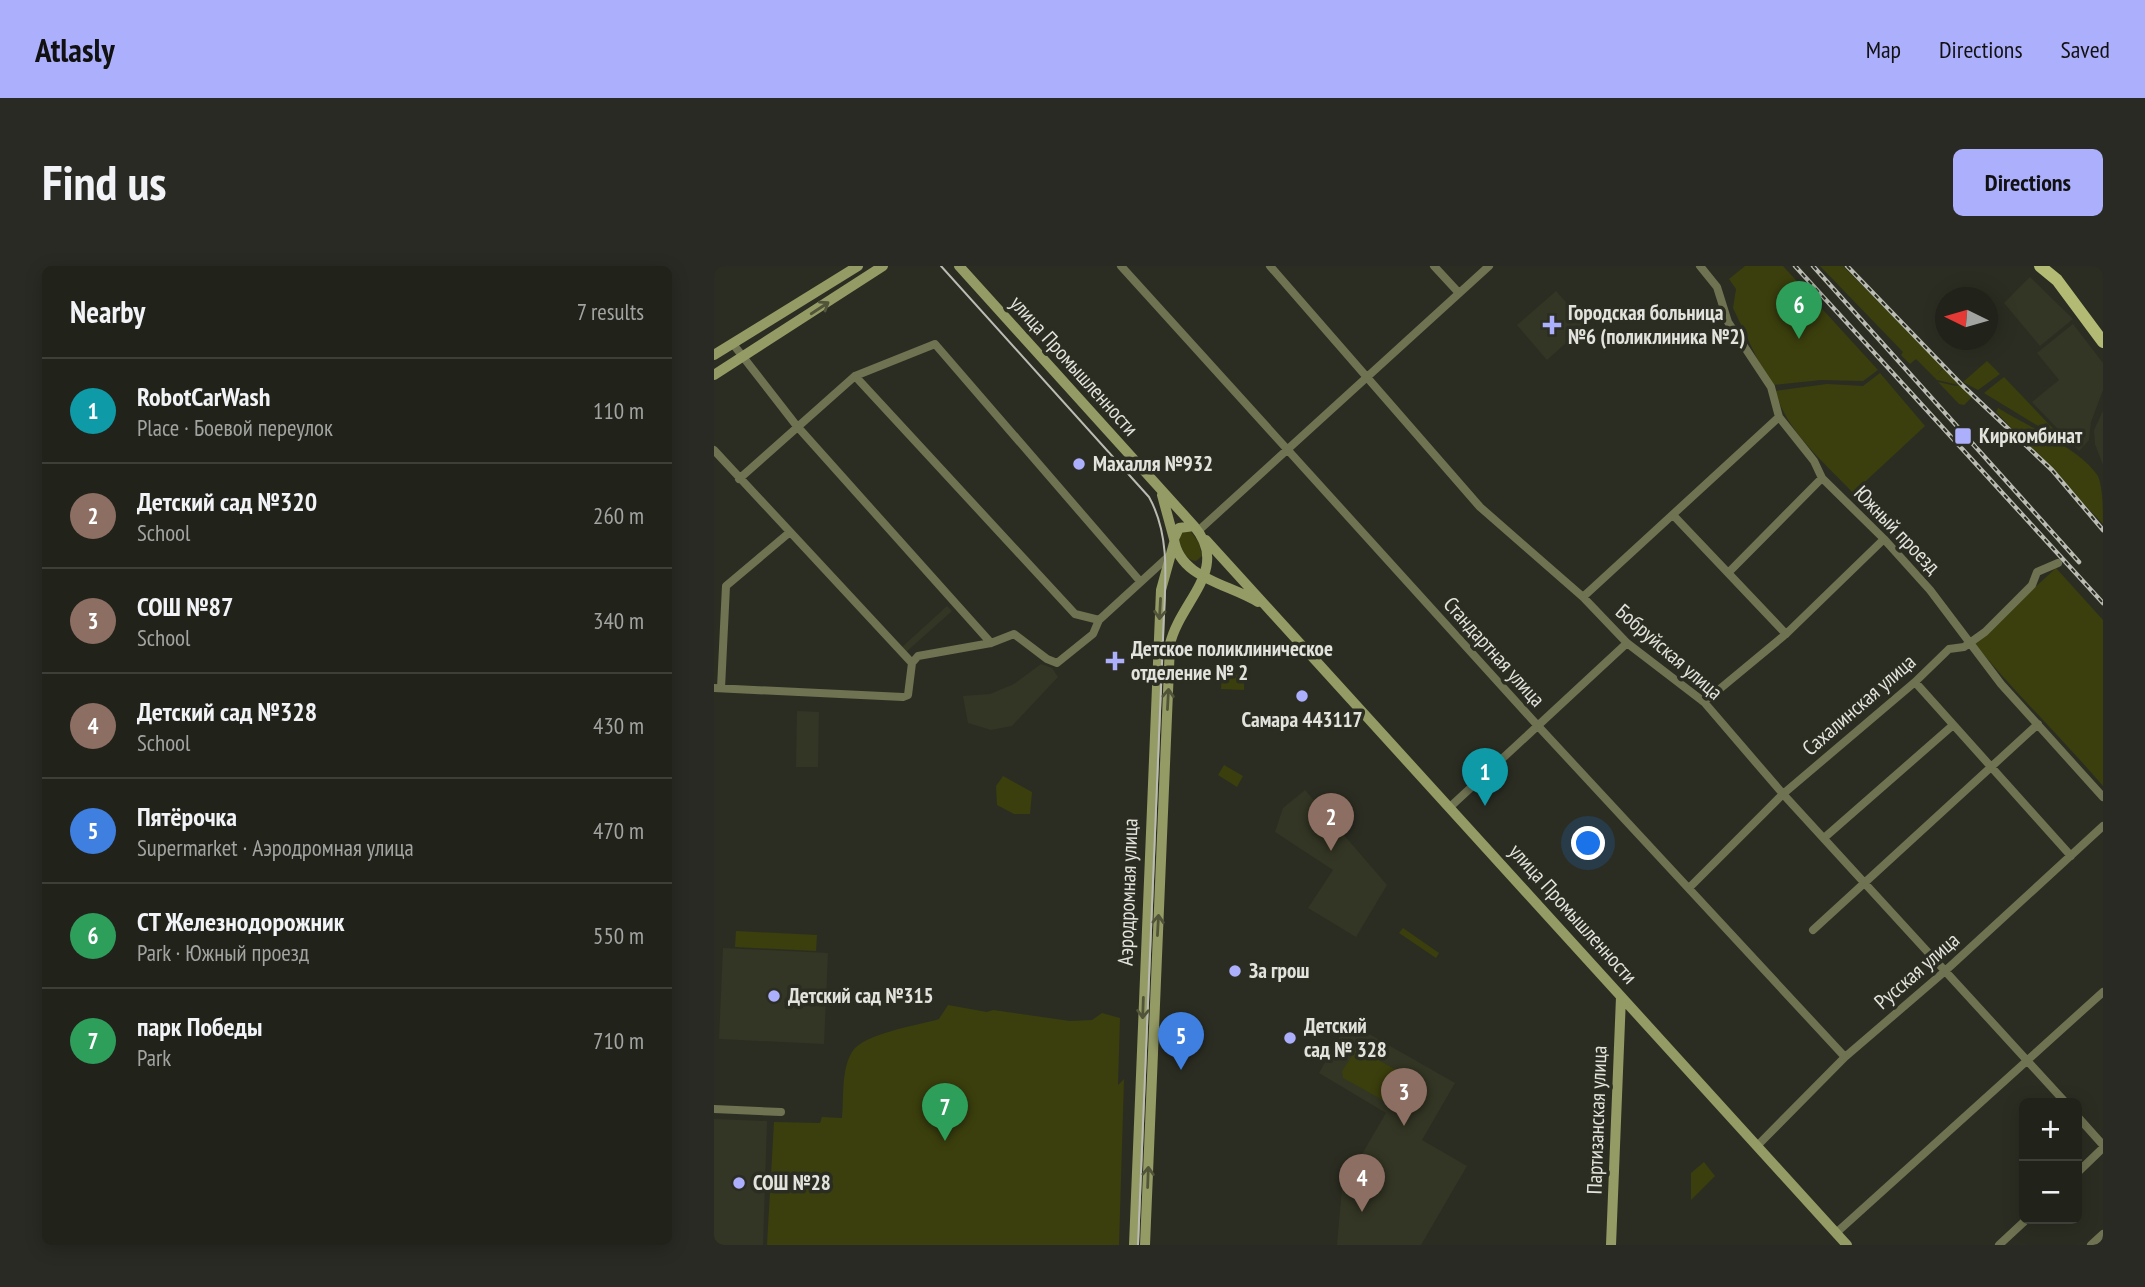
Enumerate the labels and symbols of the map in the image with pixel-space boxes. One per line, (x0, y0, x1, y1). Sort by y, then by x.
pin: 6 (1776, 281, 1822, 339)
north arrow (1935, 287, 1998, 350)
street label: улица Промышленности (1004, 290, 1144, 441)
place label: Городская больница №6 (поликлиника №2) (1568, 299, 1745, 350)
one-way arrow (810, 300, 829, 315)
marker: Городская больница №6 (поликлиника №2) (1542, 315, 1562, 335)
place label: Киркомбинат (1979, 422, 2083, 449)
marker: Киркомбинат (1953, 426, 1973, 446)
place label: Махалля №932 (1093, 450, 1213, 477)
marker: Махалля №932 (1071, 456, 1087, 472)
street label: Южный проезд (1848, 480, 1946, 580)
street label: Стандартная улица (1438, 591, 1551, 712)
one-way arrow (1153, 597, 1166, 620)
street label: Бобруйская улица (1610, 598, 1728, 705)
place label: Детское поликлиническое отделение № 2 (1131, 635, 1333, 686)
street label: Сахалинская улица (1796, 648, 1921, 761)
marker: Детское поликлиническое отделение № 2 (1105, 651, 1125, 671)
one-way arrow (1161, 688, 1174, 711)
marker: Самара 443117 (1294, 688, 1310, 704)
place label: Самара 443117 (1241, 706, 1363, 733)
pin: 1 (1462, 748, 1508, 806)
pin: 2 (1308, 793, 1354, 851)
street label: Аэродромная улица (1111, 818, 1144, 966)
your location (1571, 826, 1605, 860)
street label: улица Промышленности (1503, 838, 1643, 989)
one-way arrow (1152, 914, 1165, 937)
street label: Русская улица (1869, 926, 1965, 1015)
place label: За грош (1249, 957, 1310, 984)
marker: За грош (1227, 963, 1243, 979)
place label: Детский сад №315 (788, 982, 934, 1009)
marker: Детский сад №315 (766, 988, 782, 1004)
one-way arrow (1137, 996, 1150, 1019)
pin: 5 (1158, 1012, 1204, 1070)
place label: Детский сад № 328 (1304, 1012, 1387, 1063)
marker: Детский сад № 328 (1282, 1030, 1298, 1046)
street label: Партизанская улица (1580, 1045, 1613, 1195)
pin: 3 (1381, 1068, 1427, 1126)
pin: 7 (922, 1083, 968, 1141)
pin: 4 (1339, 1154, 1385, 1212)
one-way arrow (1141, 1166, 1154, 1189)
place label: СОШ №28 (753, 1169, 831, 1196)
marker: СОШ №28 (731, 1175, 747, 1191)

